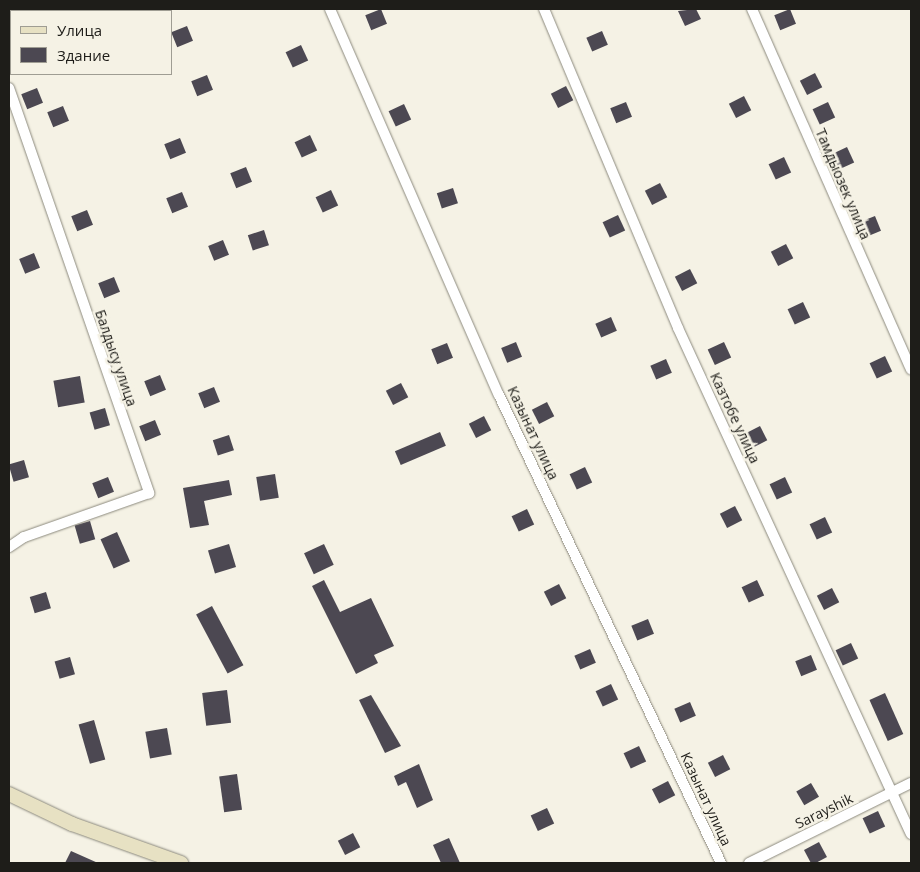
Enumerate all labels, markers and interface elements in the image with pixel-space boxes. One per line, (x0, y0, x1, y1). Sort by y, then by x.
legend (10, 10, 172, 75)
text: Улица (57, 20, 102, 40)
text: Здание (57, 45, 110, 65)
street label: Тамдыозек улица (812, 126, 874, 242)
street label: Балдысу улица (92, 308, 140, 408)
street label: Казтобе улица (707, 370, 763, 466)
street label: Казынат улица (504, 384, 562, 482)
street label: Казынат улица (677, 750, 735, 848)
street label: Sarayshik (792, 790, 856, 832)

